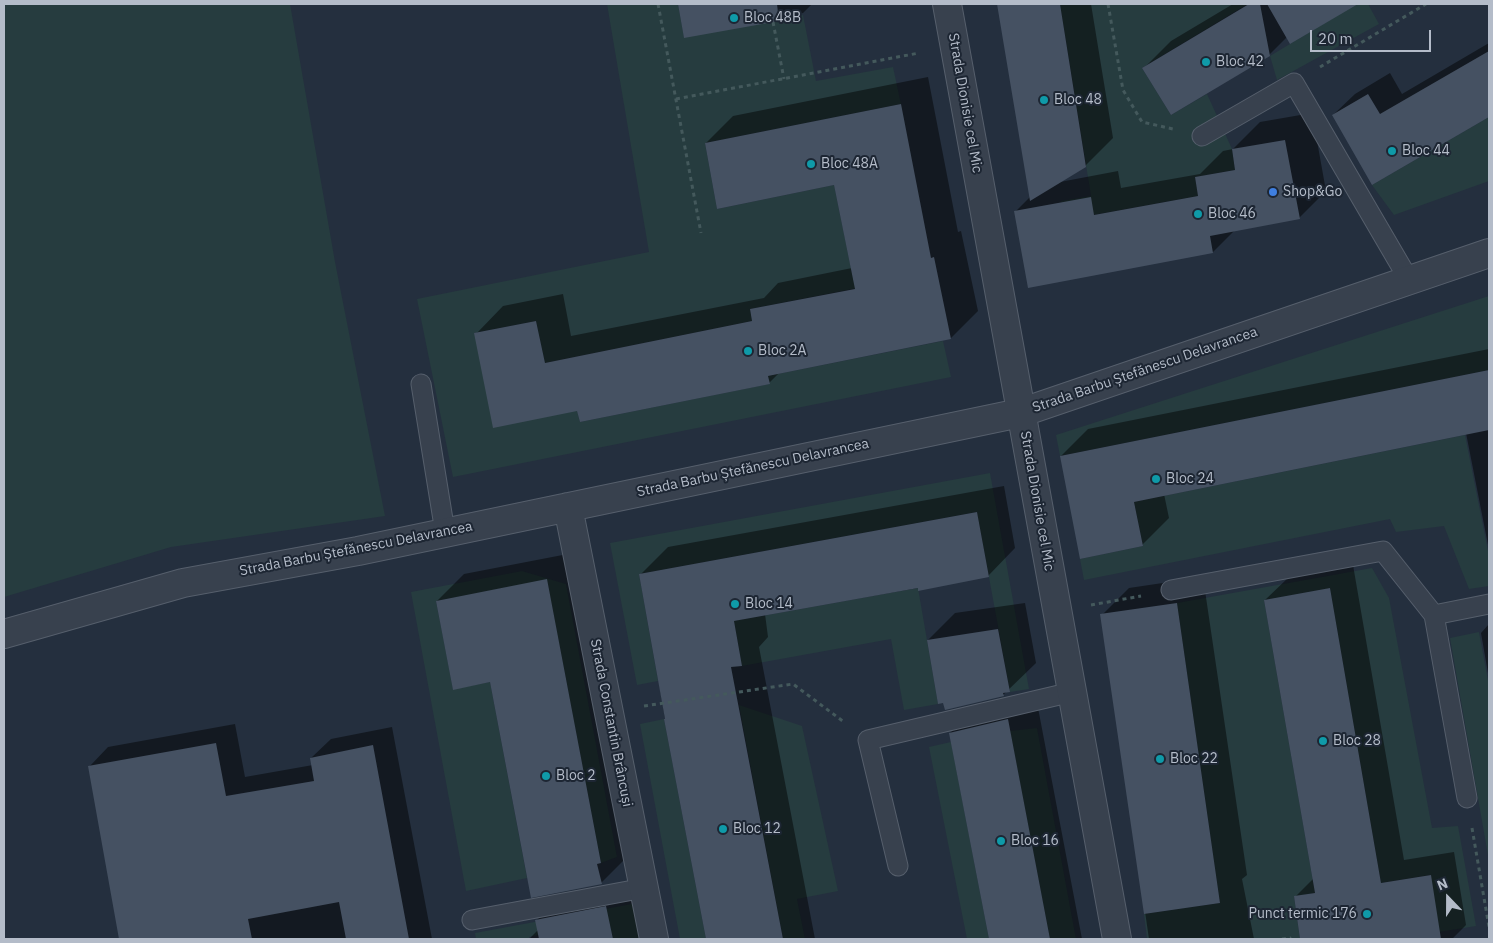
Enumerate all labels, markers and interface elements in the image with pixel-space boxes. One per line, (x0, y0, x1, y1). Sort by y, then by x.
place label: Bloc 48B (744, 10, 801, 26)
marker: Bloc 48B (728, 12, 740, 24)
scale bar (1313, 20, 1434, 52)
text: 20 m (1318, 29, 1353, 48)
street label: Strada Dionisie cel Mic (944, 32, 986, 174)
place label: Bloc 42 (1216, 54, 1264, 70)
marker: Bloc 42 (1200, 56, 1212, 68)
place label: Bloc 48 (1054, 92, 1102, 108)
marker: Bloc 48 (1038, 94, 1050, 106)
place label: Bloc 44 (1402, 143, 1450, 159)
marker: Bloc 44 (1386, 145, 1398, 157)
place label: Bloc 48A (821, 156, 878, 172)
marker: Bloc 48A (805, 158, 817, 170)
place label: Shop&Go (1283, 184, 1342, 200)
marker: Shop&Go (1267, 186, 1279, 198)
place label: Bloc 46 (1208, 206, 1256, 222)
marker: Bloc 46 (1192, 208, 1204, 220)
street label: Strada Barbu Ștefănescu Delavrancea (1030, 324, 1260, 416)
place label: Bloc 2A (758, 343, 807, 359)
marker: Bloc 2A (742, 345, 754, 357)
street label: Strada Dionisie cel Mic (1016, 430, 1058, 572)
street label: Strada Barbu Ștefănescu Delavrancea (635, 435, 871, 501)
place label: Bloc 24 (1166, 471, 1214, 487)
marker: Bloc 24 (1150, 473, 1162, 485)
street label: Strada Barbu Ștefănescu Delavrancea (238, 518, 474, 580)
place label: Bloc 14 (745, 596, 793, 612)
marker: Bloc 14 (729, 598, 741, 610)
street label: Strada Constantin Brâncuși (586, 638, 636, 808)
place label: Bloc 28 (1333, 733, 1381, 749)
marker: Bloc 28 (1317, 735, 1329, 747)
place label: Bloc 22 (1170, 751, 1218, 767)
marker: Bloc 22 (1154, 753, 1166, 765)
place label: Bloc 2 (556, 768, 596, 784)
marker: Bloc 2 (540, 770, 552, 782)
place label: Bloc 12 (733, 821, 781, 837)
marker: Bloc 12 (717, 823, 729, 835)
place label: Bloc 16 (1011, 833, 1059, 849)
marker: Bloc 16 (995, 835, 1007, 847)
north arrow (1423, 873, 1473, 923)
text: N (1434, 874, 1450, 894)
place label: Punct termic 176 (1248, 906, 1357, 922)
marker: Punct termic 176 (1361, 908, 1373, 920)

